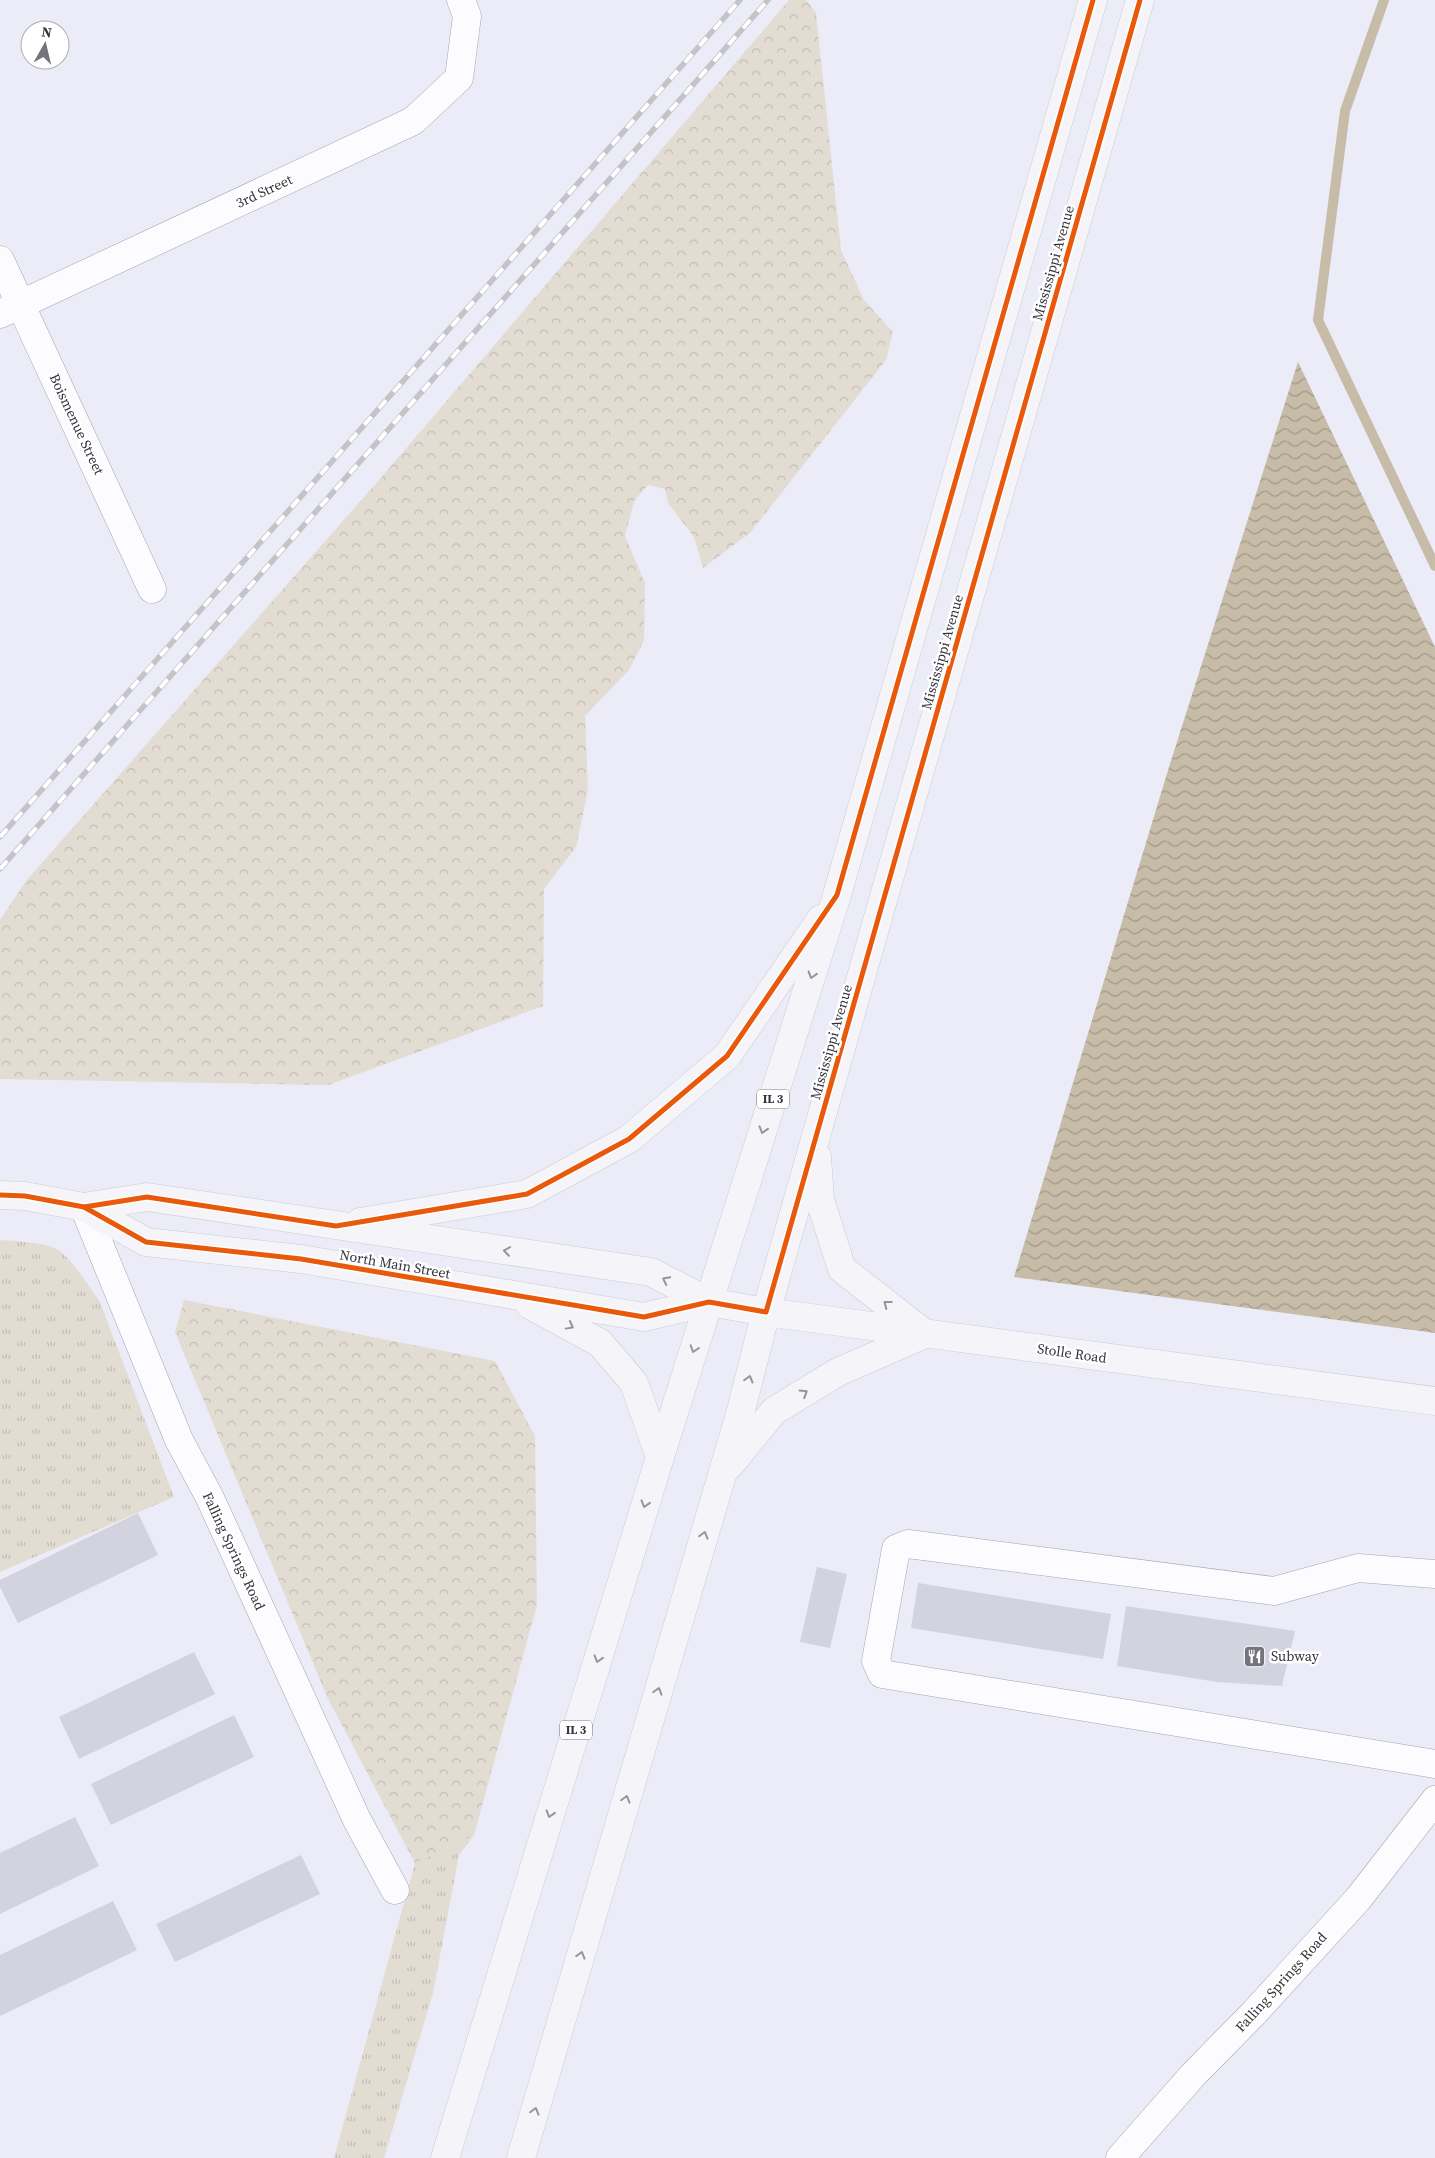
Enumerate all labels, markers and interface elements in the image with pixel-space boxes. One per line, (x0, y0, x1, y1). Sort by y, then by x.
north arrow (20, 20, 70, 70)
text: N (40, 22, 53, 43)
street label: 3rd Street (233, 169, 296, 213)
street label: Mississippi Avenue (1027, 203, 1079, 323)
street label: Boismenue Street (45, 370, 109, 478)
street label: Mississippi Avenue (916, 592, 968, 712)
one-way arrow (808, 970, 818, 978)
street label: Mississippi Avenue (805, 982, 857, 1102)
road number: IL 3 (757, 1090, 789, 1108)
one-way arrow (759, 1125, 769, 1133)
street label: North Main Street (338, 1244, 452, 1284)
one-way arrow (503, 1246, 511, 1257)
one-way arrow (662, 1276, 671, 1286)
one-way arrow (883, 1301, 892, 1310)
one-way arrow (564, 1320, 573, 1330)
street label: Stolle Road (1036, 1338, 1108, 1368)
one-way arrow (690, 1344, 700, 1352)
one-way arrow (743, 1376, 753, 1384)
one-way arrow (799, 1389, 808, 1399)
street label: Falling Springs Road (198, 1489, 270, 1613)
one-way arrow (641, 1499, 651, 1507)
one-way arrow (698, 1532, 708, 1540)
restaurant icon: Subway (1243, 1644, 1267, 1668)
place label: Subway (1271, 1646, 1320, 1666)
one-way arrow (593, 1654, 603, 1663)
one-way arrow (652, 1687, 663, 1696)
road number: IL 3 (560, 1720, 592, 1740)
one-way arrow (621, 1796, 631, 1804)
one-way arrow (546, 1810, 556, 1818)
street label: Falling Springs Road (1231, 1928, 1331, 2036)
one-way arrow (575, 1952, 585, 1960)
one-way arrow (529, 2107, 540, 2116)

